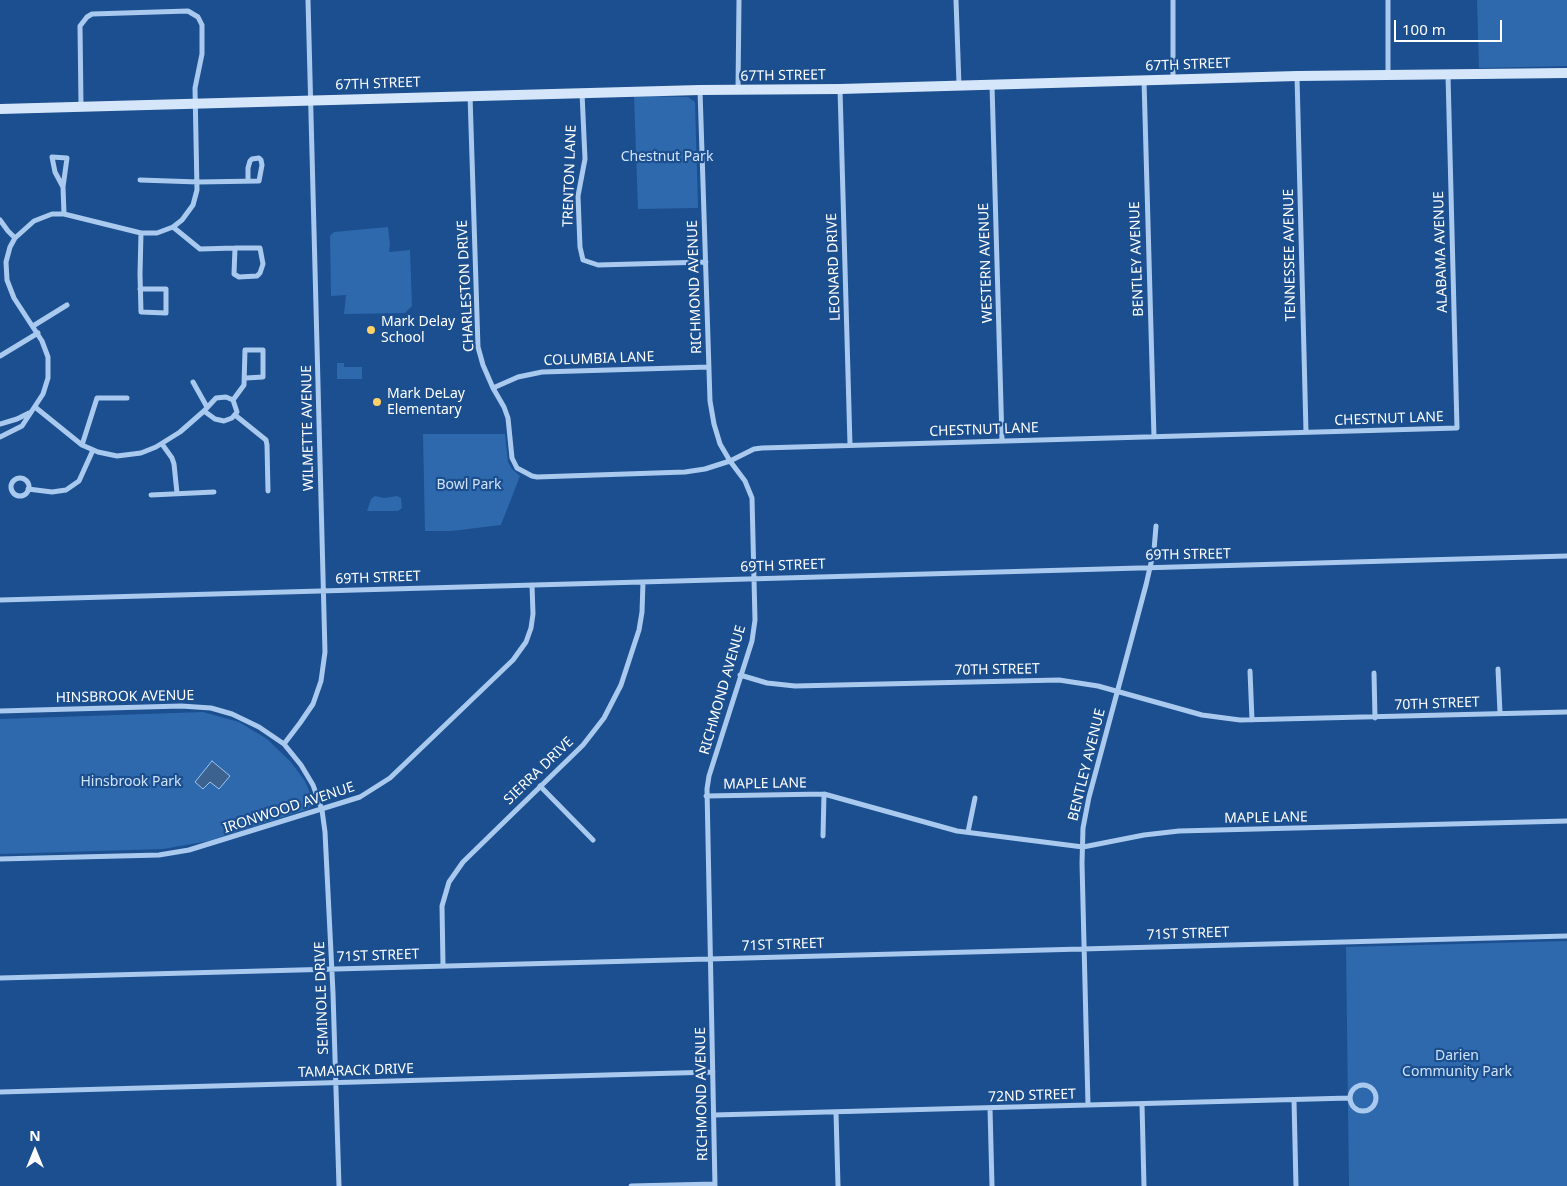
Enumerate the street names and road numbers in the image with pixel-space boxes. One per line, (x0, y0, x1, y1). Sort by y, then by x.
street label: 67TH STREET (1145, 55, 1231, 75)
street label: 67TH STREET (740, 67, 826, 85)
street label: 67TH STREET (335, 74, 421, 94)
street label: TRENTON LANE (560, 125, 580, 227)
street label: TENNESSEE AVENUE (1280, 189, 1300, 321)
street label: ALABAMA AVENUE (1430, 191, 1452, 313)
street label: BENTLEY AVENUE (1127, 201, 1147, 317)
street label: WESTERN AVENUE (976, 203, 996, 323)
street label: LEONARD DRIVE (824, 213, 844, 321)
street label: CHARLESTON DRIVE (454, 220, 478, 352)
street label: RICHMOND AVENUE (684, 220, 706, 354)
street label: COLUMBIA LANE (543, 349, 655, 369)
street label: WILMETTE AVENUE (299, 365, 317, 491)
street label: CHESTNUT LANE (1334, 409, 1444, 429)
street label: CHESTNUT LANE (929, 420, 1039, 440)
street label: 69TH STREET (1145, 546, 1231, 564)
street label: 69TH STREET (740, 556, 826, 576)
street label: 69TH STREET (335, 568, 421, 588)
street label: RICHMOND AVENUE (696, 623, 750, 757)
street label: 70TH STREET (954, 661, 1040, 679)
street label: HINSBROOK AVENUE (56, 687, 194, 707)
street label: 70TH STREET (1394, 694, 1480, 714)
street label: BENTLEY AVENUE (1065, 707, 1109, 823)
street label: SIERRA DRIVE (501, 734, 577, 808)
street label: MAPLE LANE (723, 775, 807, 793)
street label: IRONWOOD AVENUE (221, 779, 357, 837)
street label: MAPLE LANE (1224, 809, 1308, 827)
street label: 71ST STREET (1146, 924, 1230, 944)
street label: 71ST STREET (741, 935, 825, 955)
street label: SEMINOLE DRIVE (312, 941, 332, 1055)
street label: 71ST STREET (336, 946, 420, 966)
street label: RICHMOND AVENUE (692, 1027, 712, 1161)
street label: TAMARACK DRIVE (298, 1061, 414, 1081)
street label: 72ND STREET (988, 1086, 1076, 1106)

